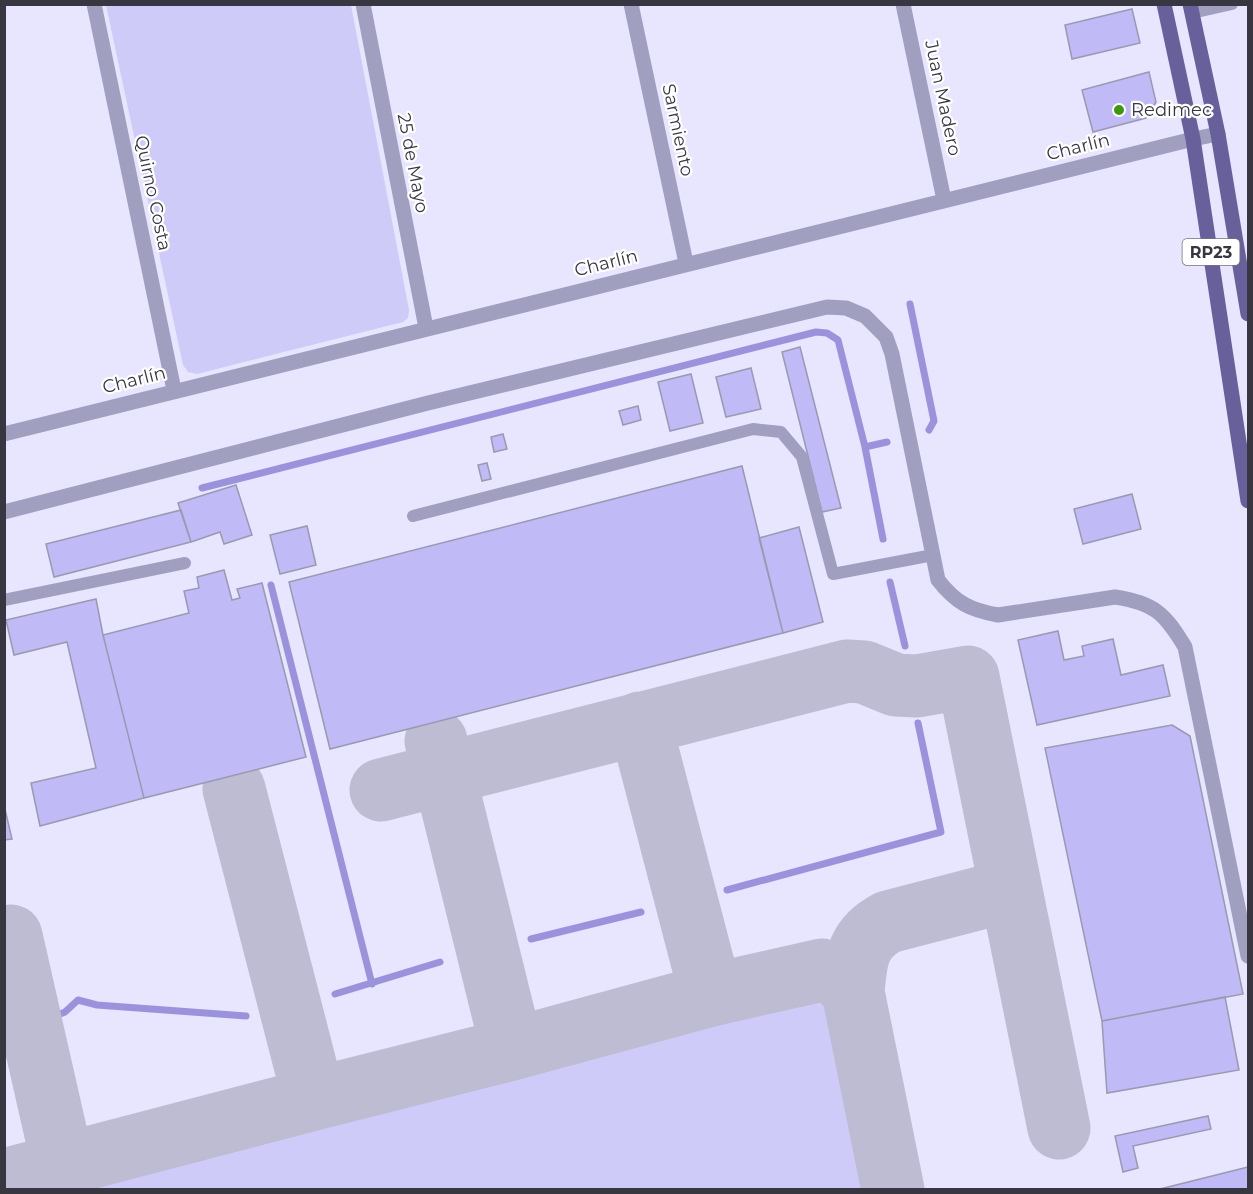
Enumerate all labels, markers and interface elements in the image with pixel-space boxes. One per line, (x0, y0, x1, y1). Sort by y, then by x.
street label: Juan Madero (920, 37, 966, 158)
street label: Sarmiento (657, 82, 699, 178)
place label: Redimec (1131, 99, 1212, 121)
marker: Redimec (1112, 103, 1126, 117)
street label: 25 de Mayo (393, 111, 433, 215)
street label: Charlín (1044, 129, 1112, 165)
street label: Quirno Costa (130, 133, 176, 253)
road number: RP23 (1182, 239, 1240, 265)
street label: Charlín (572, 245, 640, 281)
street label: Charlín (100, 362, 168, 398)

